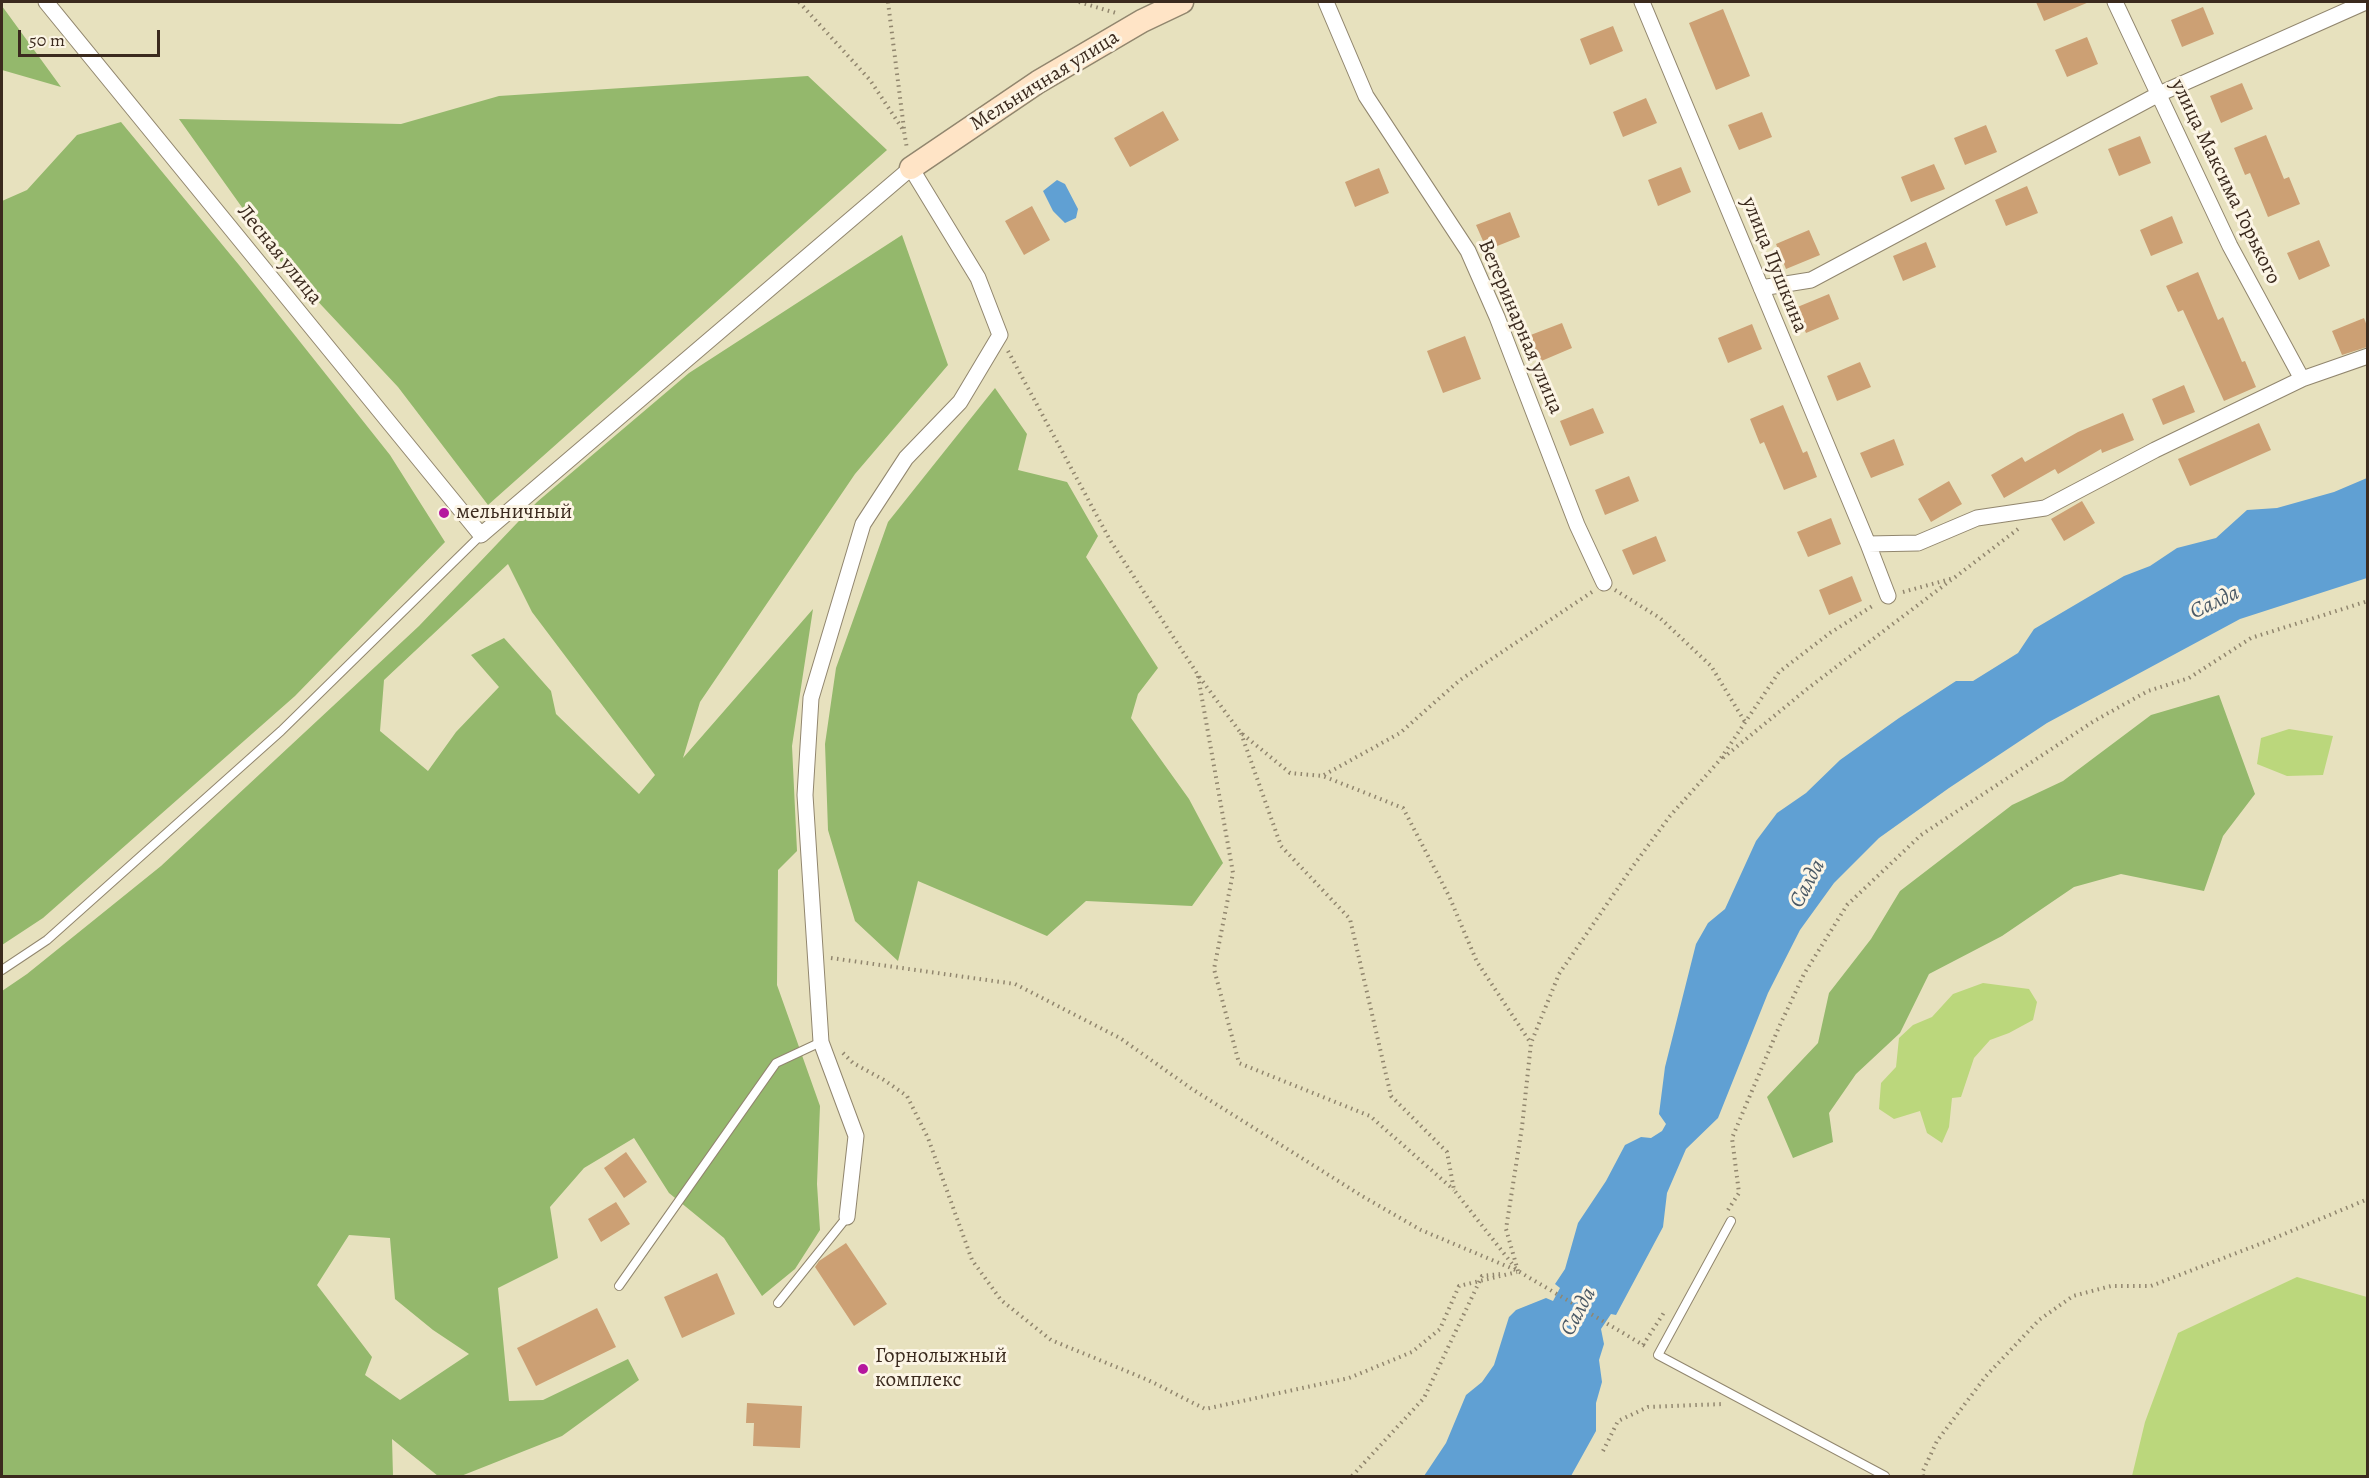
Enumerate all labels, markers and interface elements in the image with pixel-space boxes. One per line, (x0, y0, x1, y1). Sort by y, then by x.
scale bar (21, 18, 164, 56)
street label: Мельничная улица (966, 25, 1124, 137)
text: 50 m (29, 28, 65, 52)
street label: улица Максима Горького (2164, 75, 2286, 289)
street label: улица Пушкина (1735, 194, 1813, 336)
street label: Лесная улица (231, 200, 327, 310)
street label: Ветеринарная улица (1472, 236, 1568, 418)
place label: мельничный (456, 500, 572, 526)
marker: мельничный (437, 506, 451, 520)
water label: Салда (2186, 580, 2244, 626)
water label: Салда (1784, 855, 1832, 913)
water label: Салда (1555, 1283, 1603, 1341)
place label: Горнолыжный комплекс (875, 1344, 1007, 1394)
marker: Горнолыжный комплекс (856, 1362, 870, 1376)

